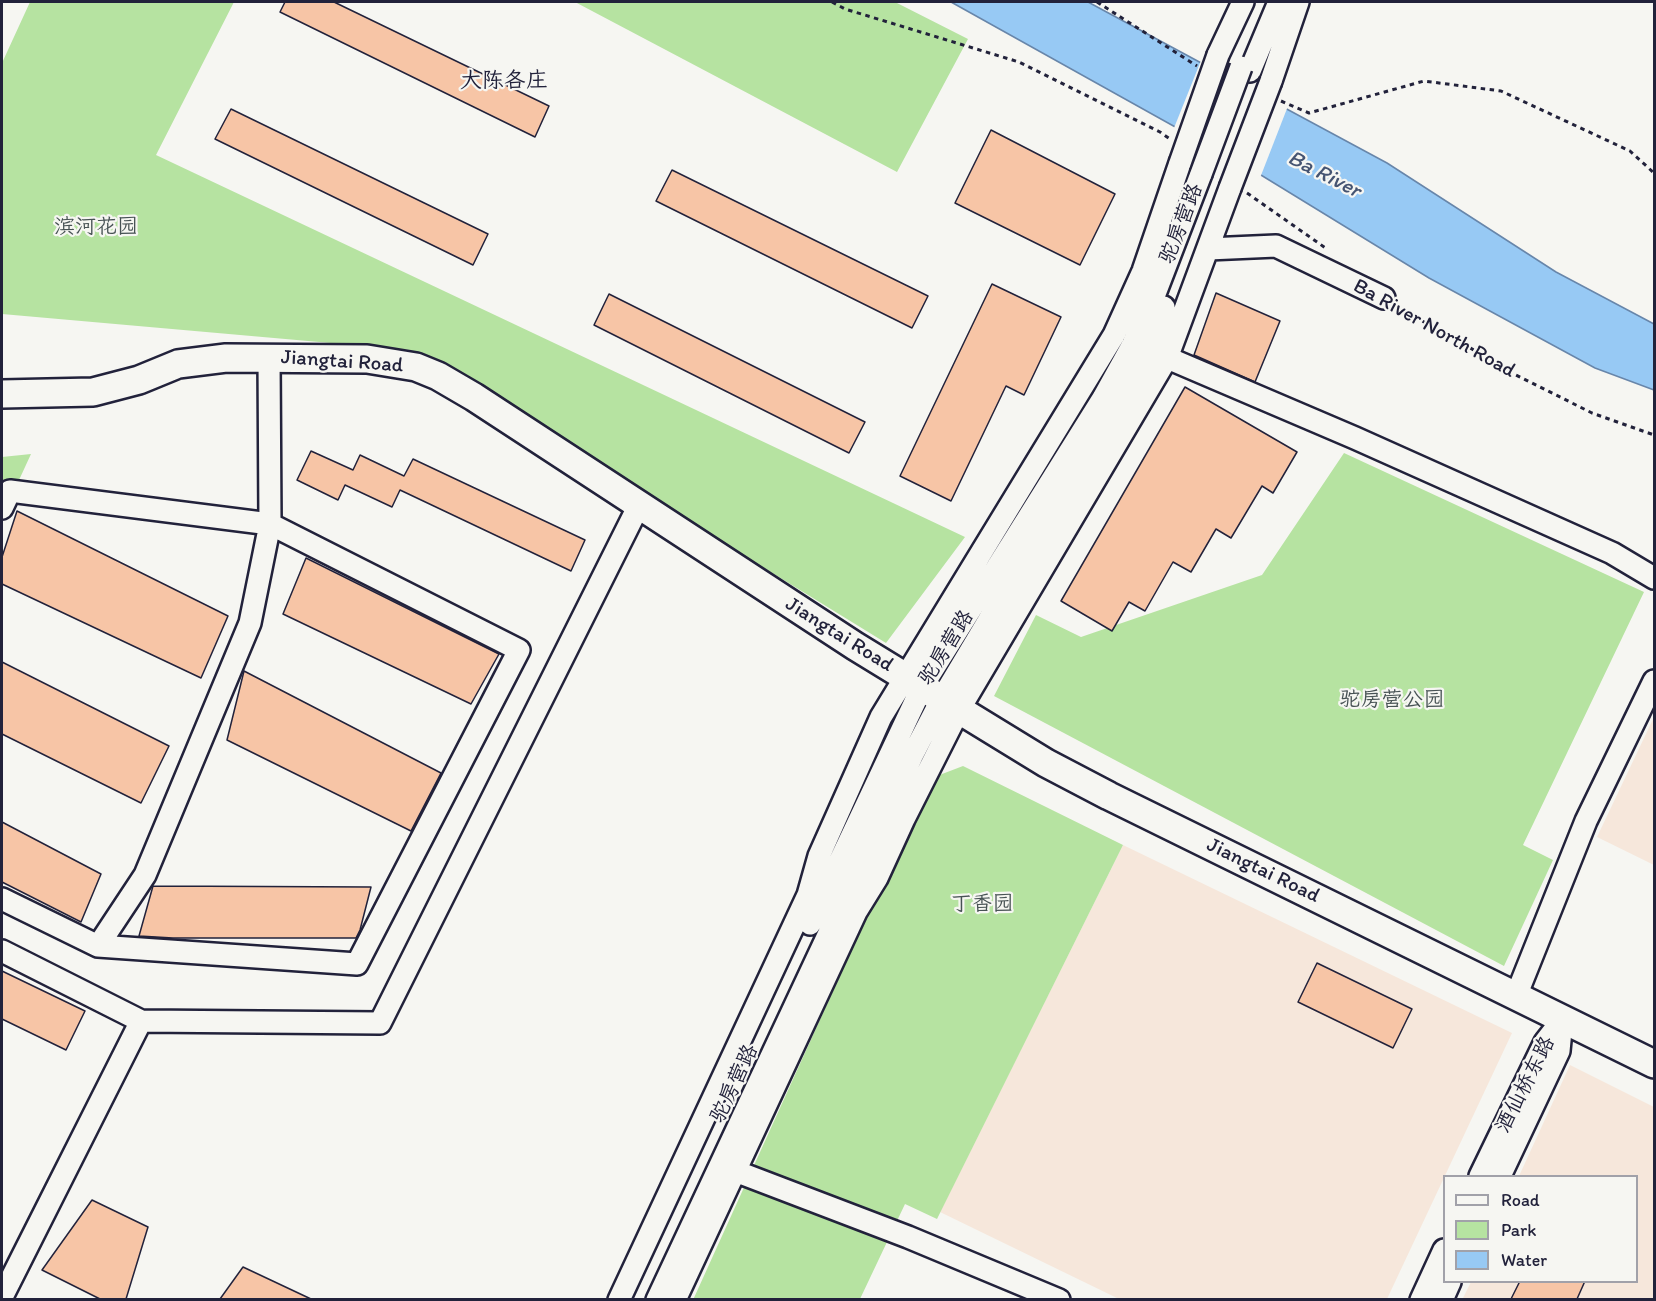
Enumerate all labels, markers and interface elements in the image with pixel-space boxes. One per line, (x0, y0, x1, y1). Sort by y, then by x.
district label: 大陈各庄 (460, 68, 548, 94)
water label: Ba River (1283, 145, 1365, 205)
street label: 驼房营路 (1155, 180, 1209, 268)
park label: 滨河花园 (54, 215, 138, 241)
street label: Ba River North Road (1348, 274, 1520, 384)
street label: Jiangtai Road (280, 345, 404, 379)
street label: Jiangtai Road (780, 592, 898, 678)
street label: 驼房营路 (914, 606, 980, 690)
park label: 驼房营公园 (1340, 688, 1444, 714)
street label: Jiangtai Road (1202, 833, 1324, 909)
park label: 丁香园 (951, 892, 1013, 918)
street label: 酒仙桥东路 (1491, 1033, 1561, 1137)
street label: 驼房营路 (706, 1041, 764, 1127)
legend (1443, 1175, 1638, 1283)
text: Road (1501, 1189, 1540, 1211)
text: Park (1501, 1219, 1536, 1241)
text: Water (1501, 1249, 1547, 1271)

